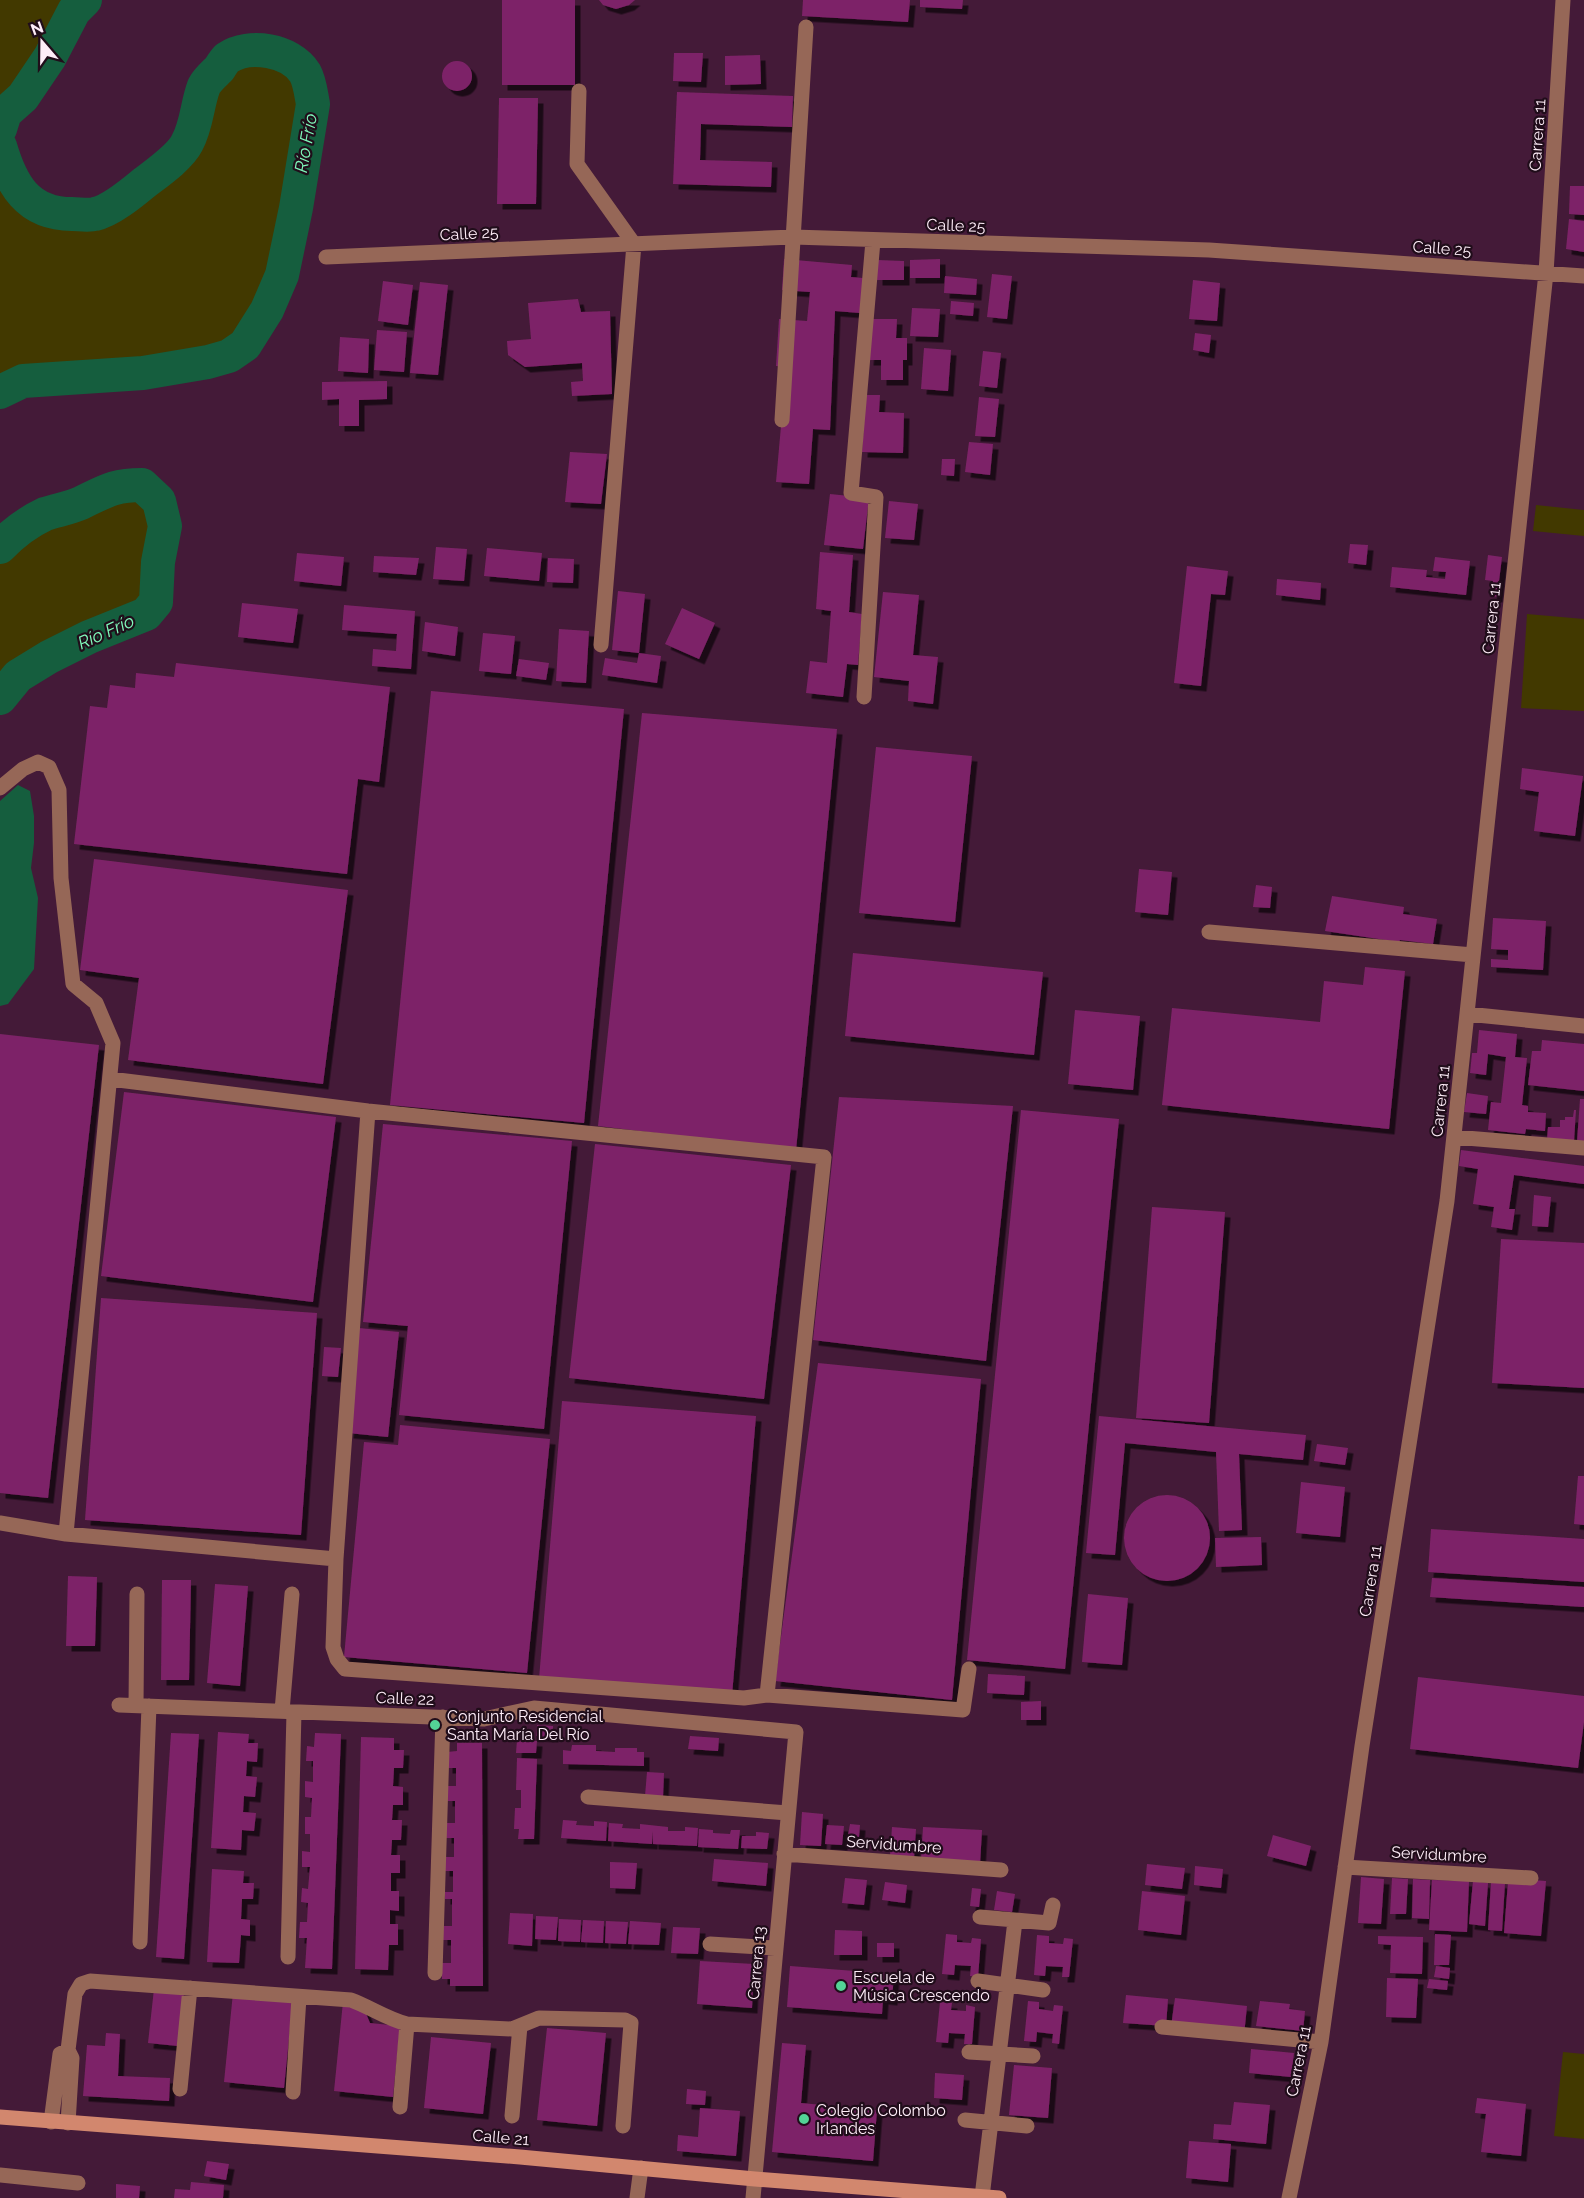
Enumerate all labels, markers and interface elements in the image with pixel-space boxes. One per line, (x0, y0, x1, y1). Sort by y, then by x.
north arrow (12, 12, 72, 72)
text: N (28, 17, 46, 39)
street label: Carrera 11 (1526, 98, 1550, 172)
water label: Río Frío (290, 112, 321, 174)
street label: Calle 25 (926, 215, 986, 236)
street label: Calle 25 (439, 222, 499, 245)
street label: Calle 25 (1412, 237, 1472, 260)
street label: Carrera 11 (1478, 581, 1505, 655)
water label: Río Frío (74, 610, 137, 653)
street label: Carrera 11 (1427, 1064, 1454, 1138)
street label: Carrera 11 (1355, 1544, 1386, 1618)
street label: Calle 22 (375, 1688, 435, 1709)
place label: Conjunto Residencial Santa María Del Río (447, 1707, 603, 1744)
marker: Conjunto Residencial Santa María Del Río (428, 1718, 442, 1732)
street label: Servidumbre (846, 1832, 942, 1857)
street label: Servidumbre (1391, 1843, 1487, 1866)
street label: Carrera 13 (744, 1925, 769, 2001)
place label: Escuela de Música Crescendo (853, 1968, 990, 2005)
marker: Escuela de Música Crescendo (834, 1979, 848, 1993)
street label: Carrera 11 (1282, 2024, 1315, 2098)
place label: Colegio Colombo Irlandes (816, 2101, 946, 2138)
marker: Colegio Colombo Irlandes (797, 2112, 811, 2126)
street label: Calle 21 (472, 2126, 530, 2149)

